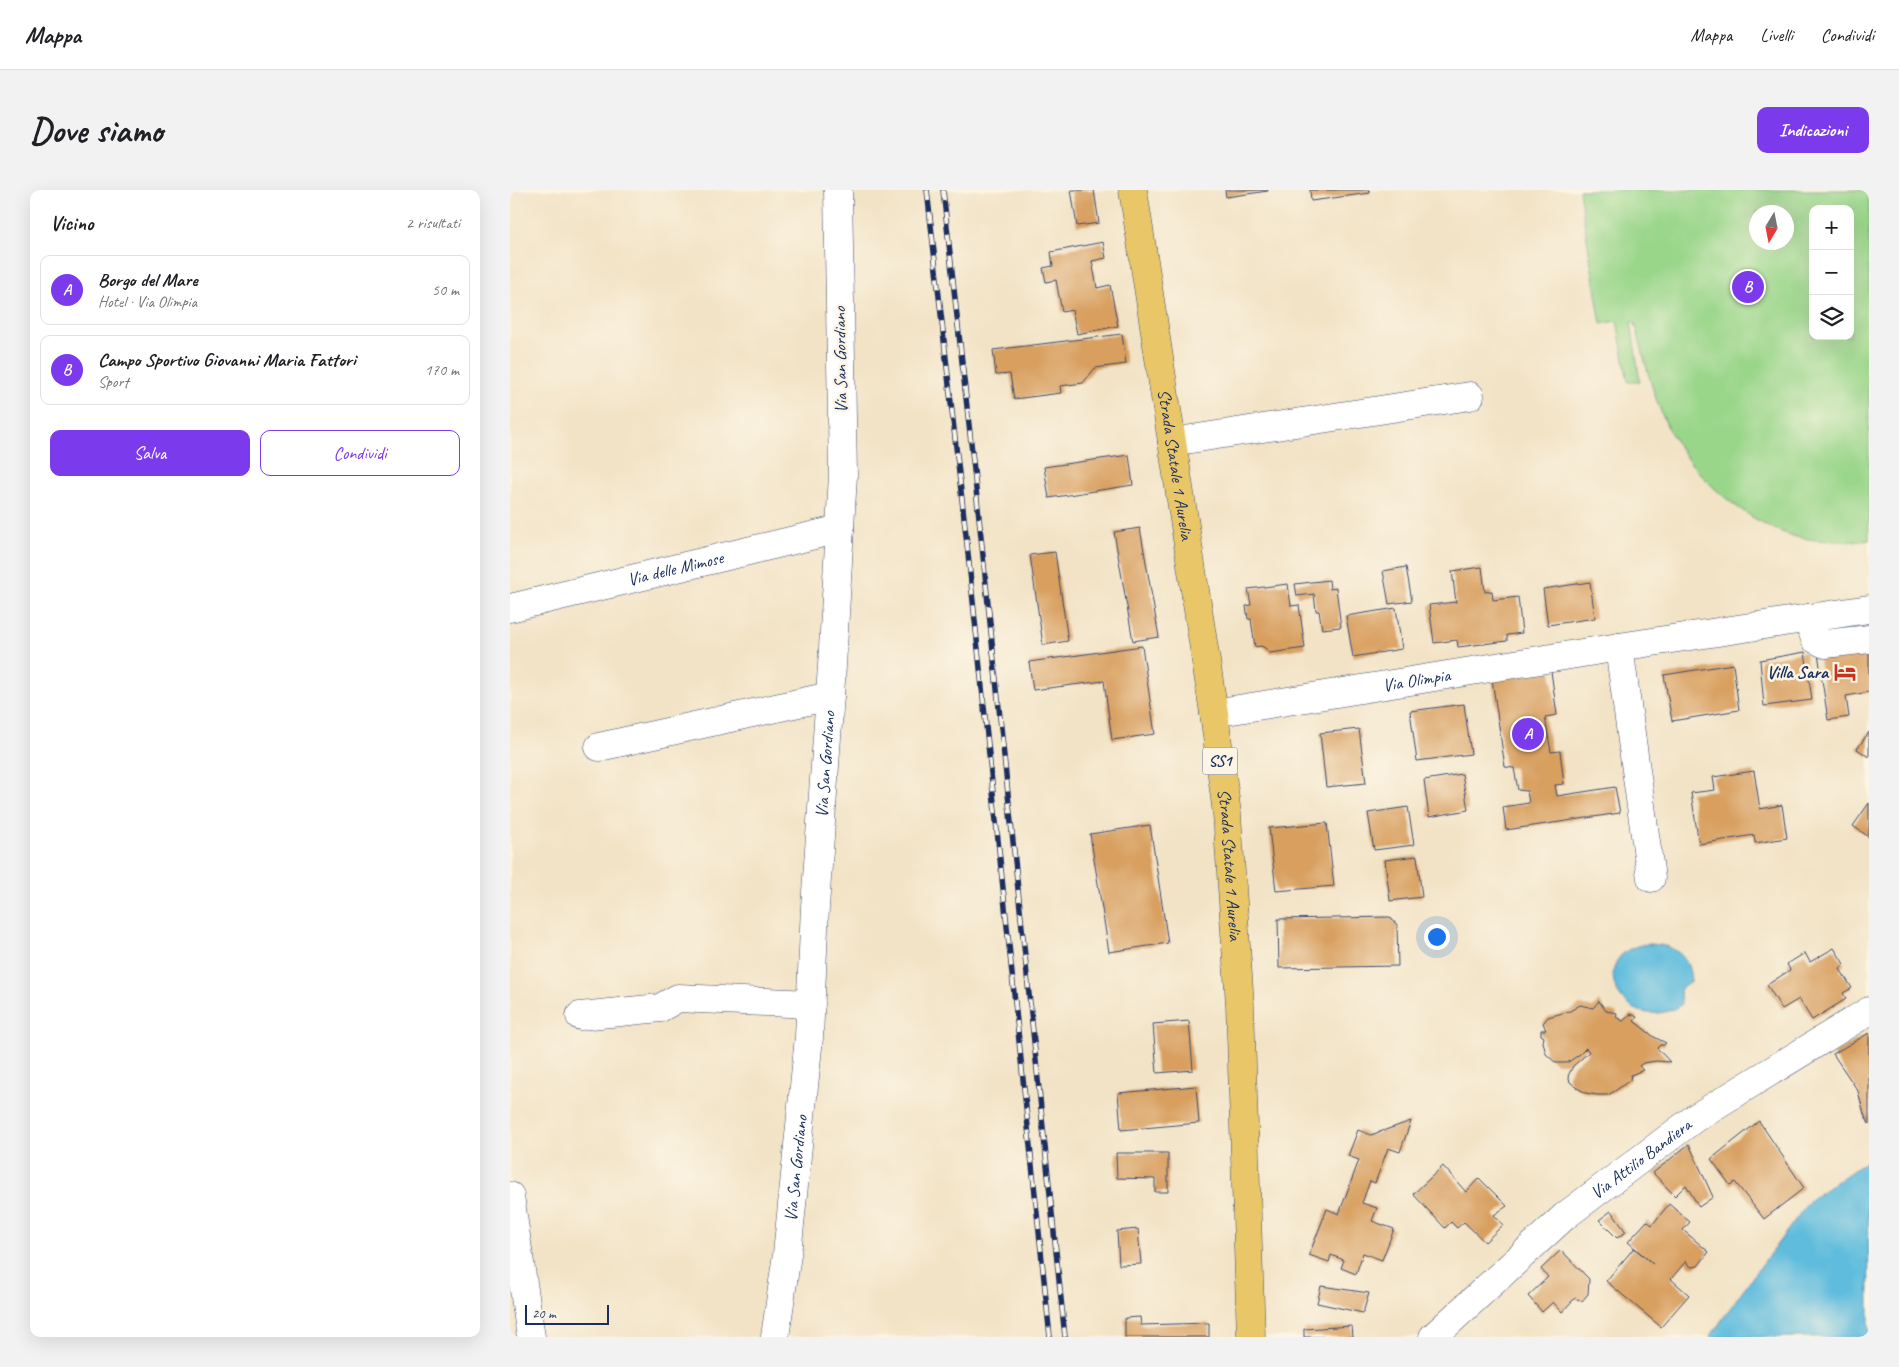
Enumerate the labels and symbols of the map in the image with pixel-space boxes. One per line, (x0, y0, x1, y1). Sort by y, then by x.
north arrow (1749, 205, 1794, 250)
pin: B (1732, 268, 1764, 306)
street label: Via San Gordiano (828, 305, 852, 413)
street label: Strada Statale 1 Aurelia (1153, 388, 1198, 543)
street label: Via delle Mimose (625, 546, 727, 591)
hotel icon: Villa Sara (1832, 659, 1858, 685)
place label: Villa Sara (1767, 661, 1830, 683)
street label: Via Olimpia (1381, 663, 1453, 696)
street label: Via San Gordiano (810, 709, 840, 818)
pin: A (1512, 715, 1544, 753)
road number: SS1 (1202, 748, 1238, 774)
street label: Strada Statale 1 Aurelia (1213, 788, 1247, 943)
your location (1424, 924, 1450, 950)
street label: Via San Gordiano (779, 1113, 812, 1222)
street label: Via Attilio Bandiera (1586, 1113, 1697, 1204)
scale bar (525, 1302, 609, 1325)

